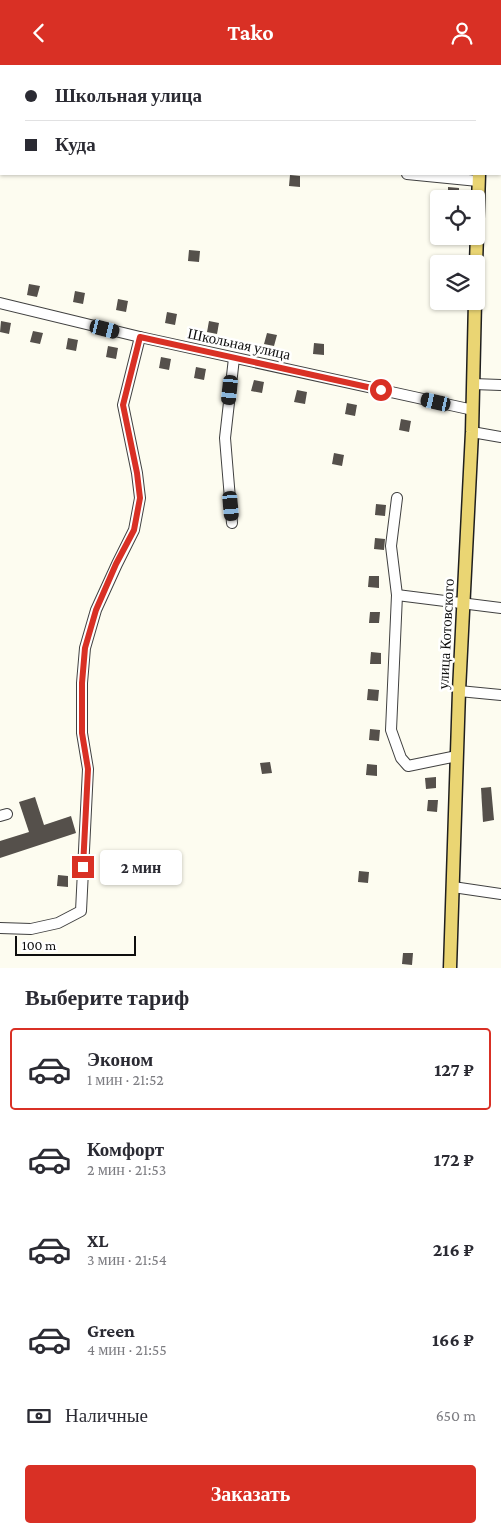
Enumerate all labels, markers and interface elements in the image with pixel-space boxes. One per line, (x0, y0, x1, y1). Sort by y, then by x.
icon: back (25, 19, 53, 47)
icon: person (448, 19, 476, 47)
text: Tako (227, 20, 274, 45)
text: Школьная улица (55, 85, 202, 106)
text: Куда (55, 134, 96, 155)
map controls (430, 190, 485, 310)
button: locate (430, 190, 485, 245)
button: layers (430, 255, 485, 310)
car (88, 318, 121, 340)
street label: Школьная улица (186, 325, 292, 363)
car (220, 374, 239, 406)
route start (370, 379, 392, 401)
car (419, 391, 452, 413)
car (222, 490, 239, 522)
street label: улица Котовского (435, 578, 457, 690)
callout: 2 мин (100, 849, 183, 885)
route end (72, 856, 94, 878)
text: 2 мин (121, 859, 161, 876)
scale bar (15, 933, 136, 956)
text: 100 m (22, 937, 56, 953)
text: Выберите тариф (25, 985, 189, 1010)
icon: car (27, 1047, 72, 1092)
text: Эконом (87, 1049, 153, 1070)
text: 127 ₽ (434, 1059, 474, 1080)
text: 1 мин · 21:52 (87, 1071, 164, 1088)
icon: car (27, 1137, 72, 1182)
text: Комфорт (87, 1139, 164, 1160)
text: 172 ₽ (434, 1149, 474, 1170)
text: 2 мин · 21:53 (87, 1161, 166, 1178)
icon: car (27, 1227, 72, 1272)
text: XL (87, 1230, 109, 1251)
text: 216 ₽ (433, 1239, 474, 1260)
text: 3 мин · 21:54 (87, 1251, 167, 1268)
icon: car (27, 1317, 72, 1362)
text: Green (87, 1320, 135, 1341)
text: 166 ₽ (432, 1329, 474, 1350)
text: 4 мин · 21:55 (87, 1341, 167, 1358)
icon: cash (25, 1402, 53, 1430)
text: Наличные (65, 1405, 148, 1426)
text: 650 m (436, 1407, 476, 1424)
button: Заказать (25, 1465, 476, 1523)

